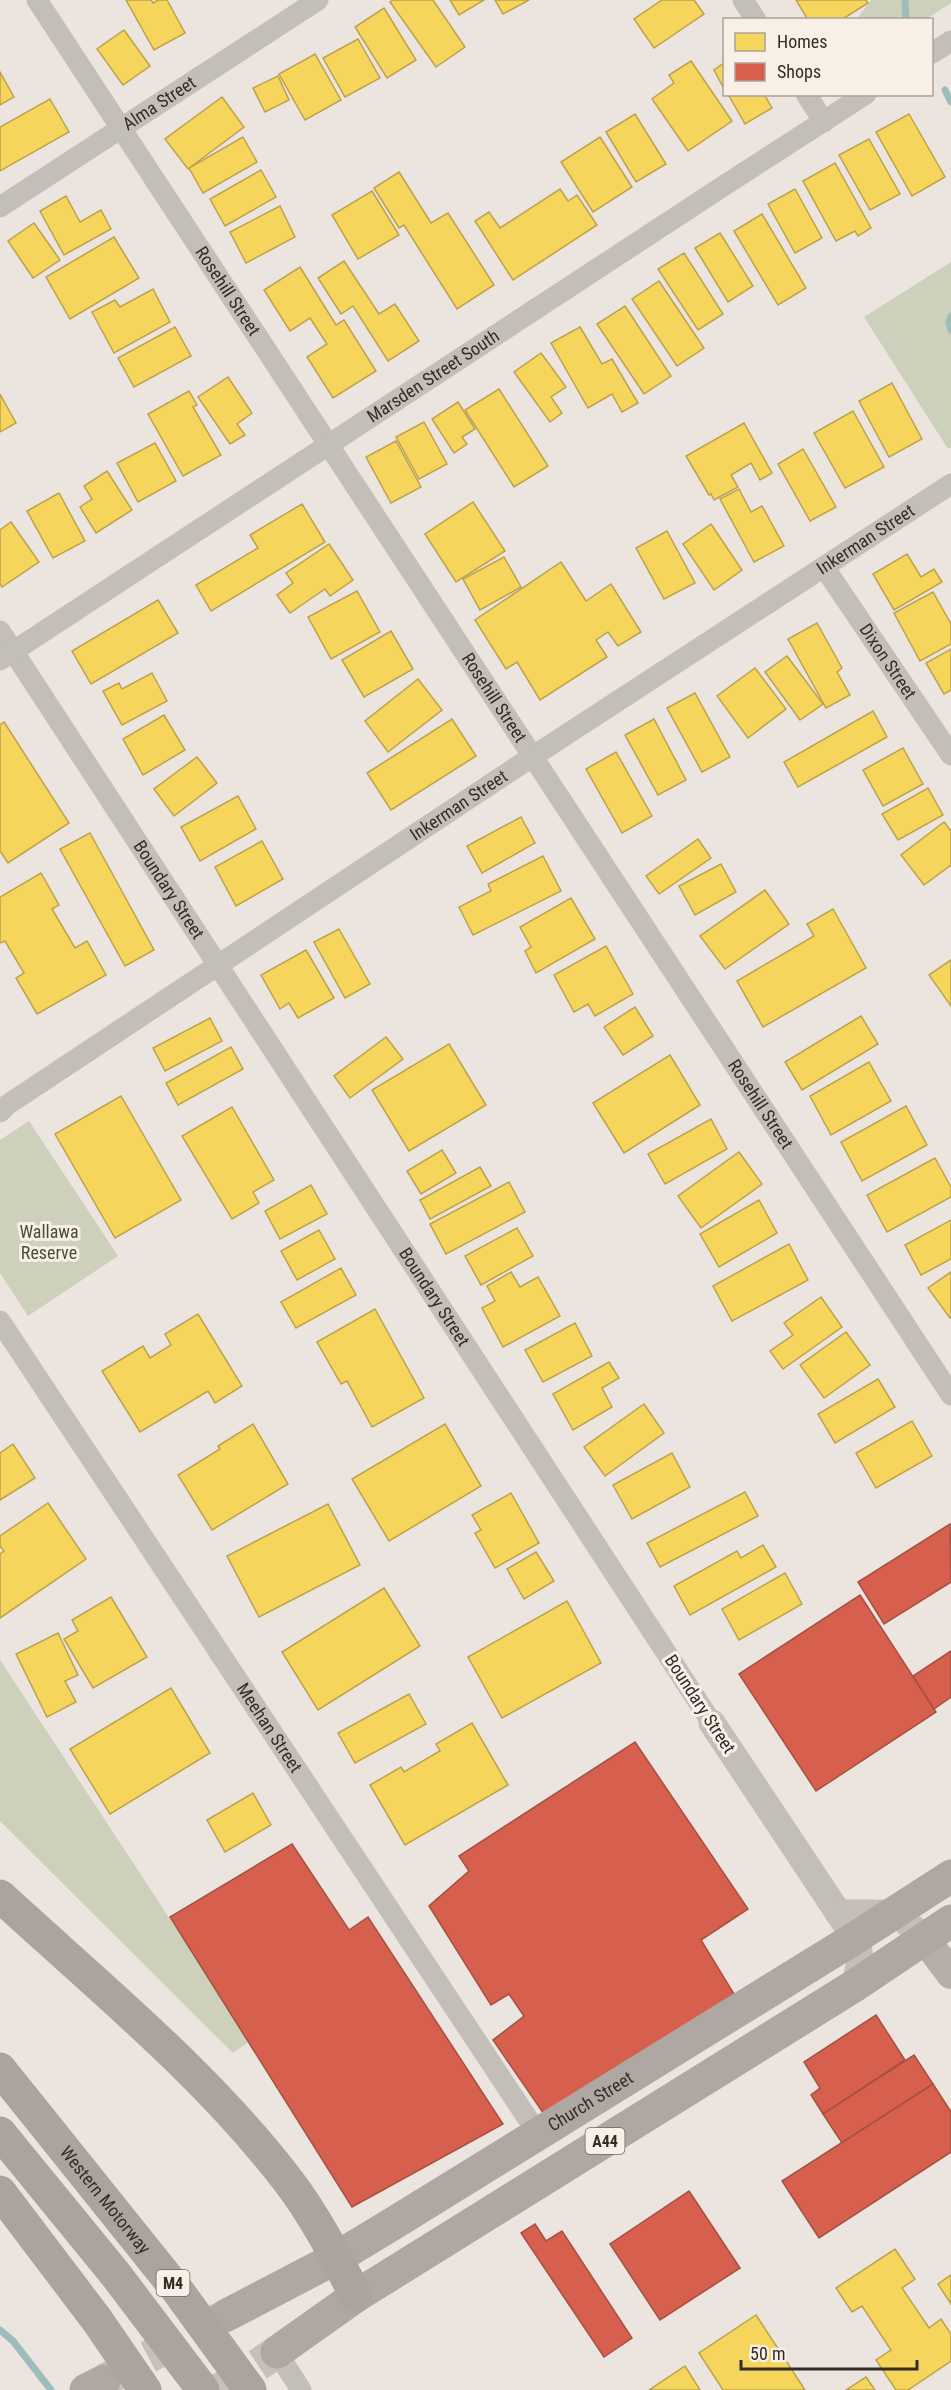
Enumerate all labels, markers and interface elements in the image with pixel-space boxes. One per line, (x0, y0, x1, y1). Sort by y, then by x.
legend (723, 18, 933, 96)
text: Homes (777, 31, 827, 52)
text: Shops (777, 61, 821, 82)
street label: Alma Street (118, 71, 199, 134)
street label: Rosehill Street (191, 242, 265, 340)
street label: Marsden Street South (363, 325, 503, 427)
street label: Inkerman Street (813, 500, 918, 579)
street label: Dixon Street (855, 620, 921, 703)
street label: Rosehill Street (458, 649, 531, 746)
street label: Inkerman Street (406, 765, 511, 845)
street label: Boundary Street (129, 836, 209, 943)
street label: Rosehill Street (724, 1055, 798, 1153)
park label: Wallawa Reserve (19, 1221, 79, 1263)
street label: Boundary Street (395, 1243, 474, 1350)
street label: Boundary Street (661, 1650, 740, 1757)
street label: Meehan Street (233, 1679, 307, 1776)
street label: Church Street (544, 2067, 637, 2135)
road number: A44 (586, 2128, 624, 2154)
street label: Western Motorway (56, 2142, 155, 2258)
road number: M4 (156, 2270, 190, 2296)
scale bar (741, 2333, 916, 2371)
text: 50 m (750, 2343, 785, 2364)

